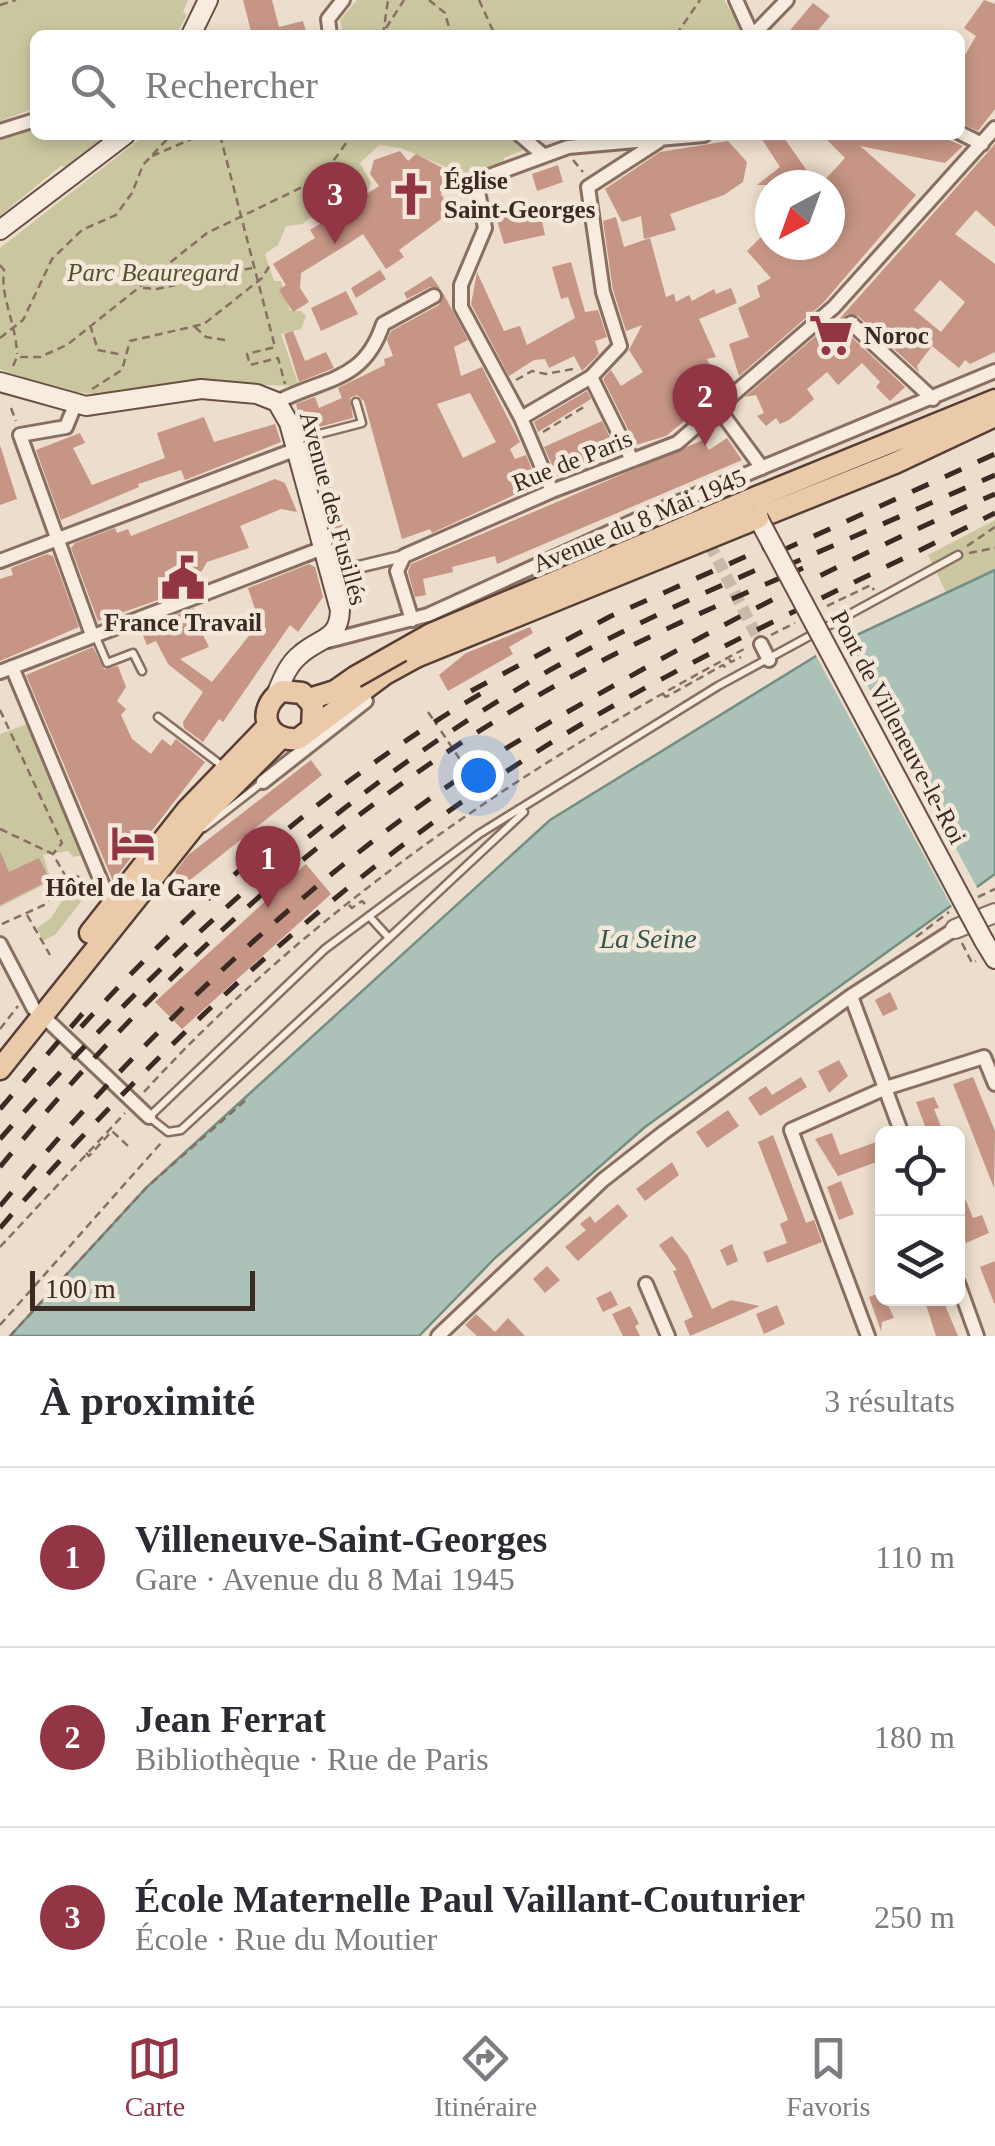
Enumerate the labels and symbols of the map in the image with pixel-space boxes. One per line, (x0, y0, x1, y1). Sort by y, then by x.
pin: 3 (302, 162, 368, 244)
place label: Église Saint-Georges (444, 167, 596, 223)
church icon: Église Saint-Georges (387, 170, 435, 218)
north arrow (755, 170, 845, 260)
park label: Parc Beauregard (66, 259, 239, 286)
supermarket icon: Noroc (807, 311, 855, 359)
place label: Noroc (864, 322, 929, 349)
pin: 2 (672, 364, 738, 446)
street label: Avenue des Fusillés (295, 408, 372, 608)
street label: Rue de Paris (509, 424, 636, 497)
street label: Avenue du 8 Mai 1945 (529, 463, 750, 578)
public building icon: France Travail (159, 554, 207, 602)
street label: Pont de Villeneuve-le-Roi (825, 606, 972, 849)
place label: France Travail (104, 609, 262, 636)
your location (453, 750, 504, 801)
hotel icon: Hôtel de la Gare (109, 819, 157, 867)
pin: 1 (236, 826, 300, 908)
place label: Hôtel de la Gare (45, 874, 221, 901)
water label: La Seine (598, 923, 697, 954)
scale bar (30, 1266, 255, 1310)

